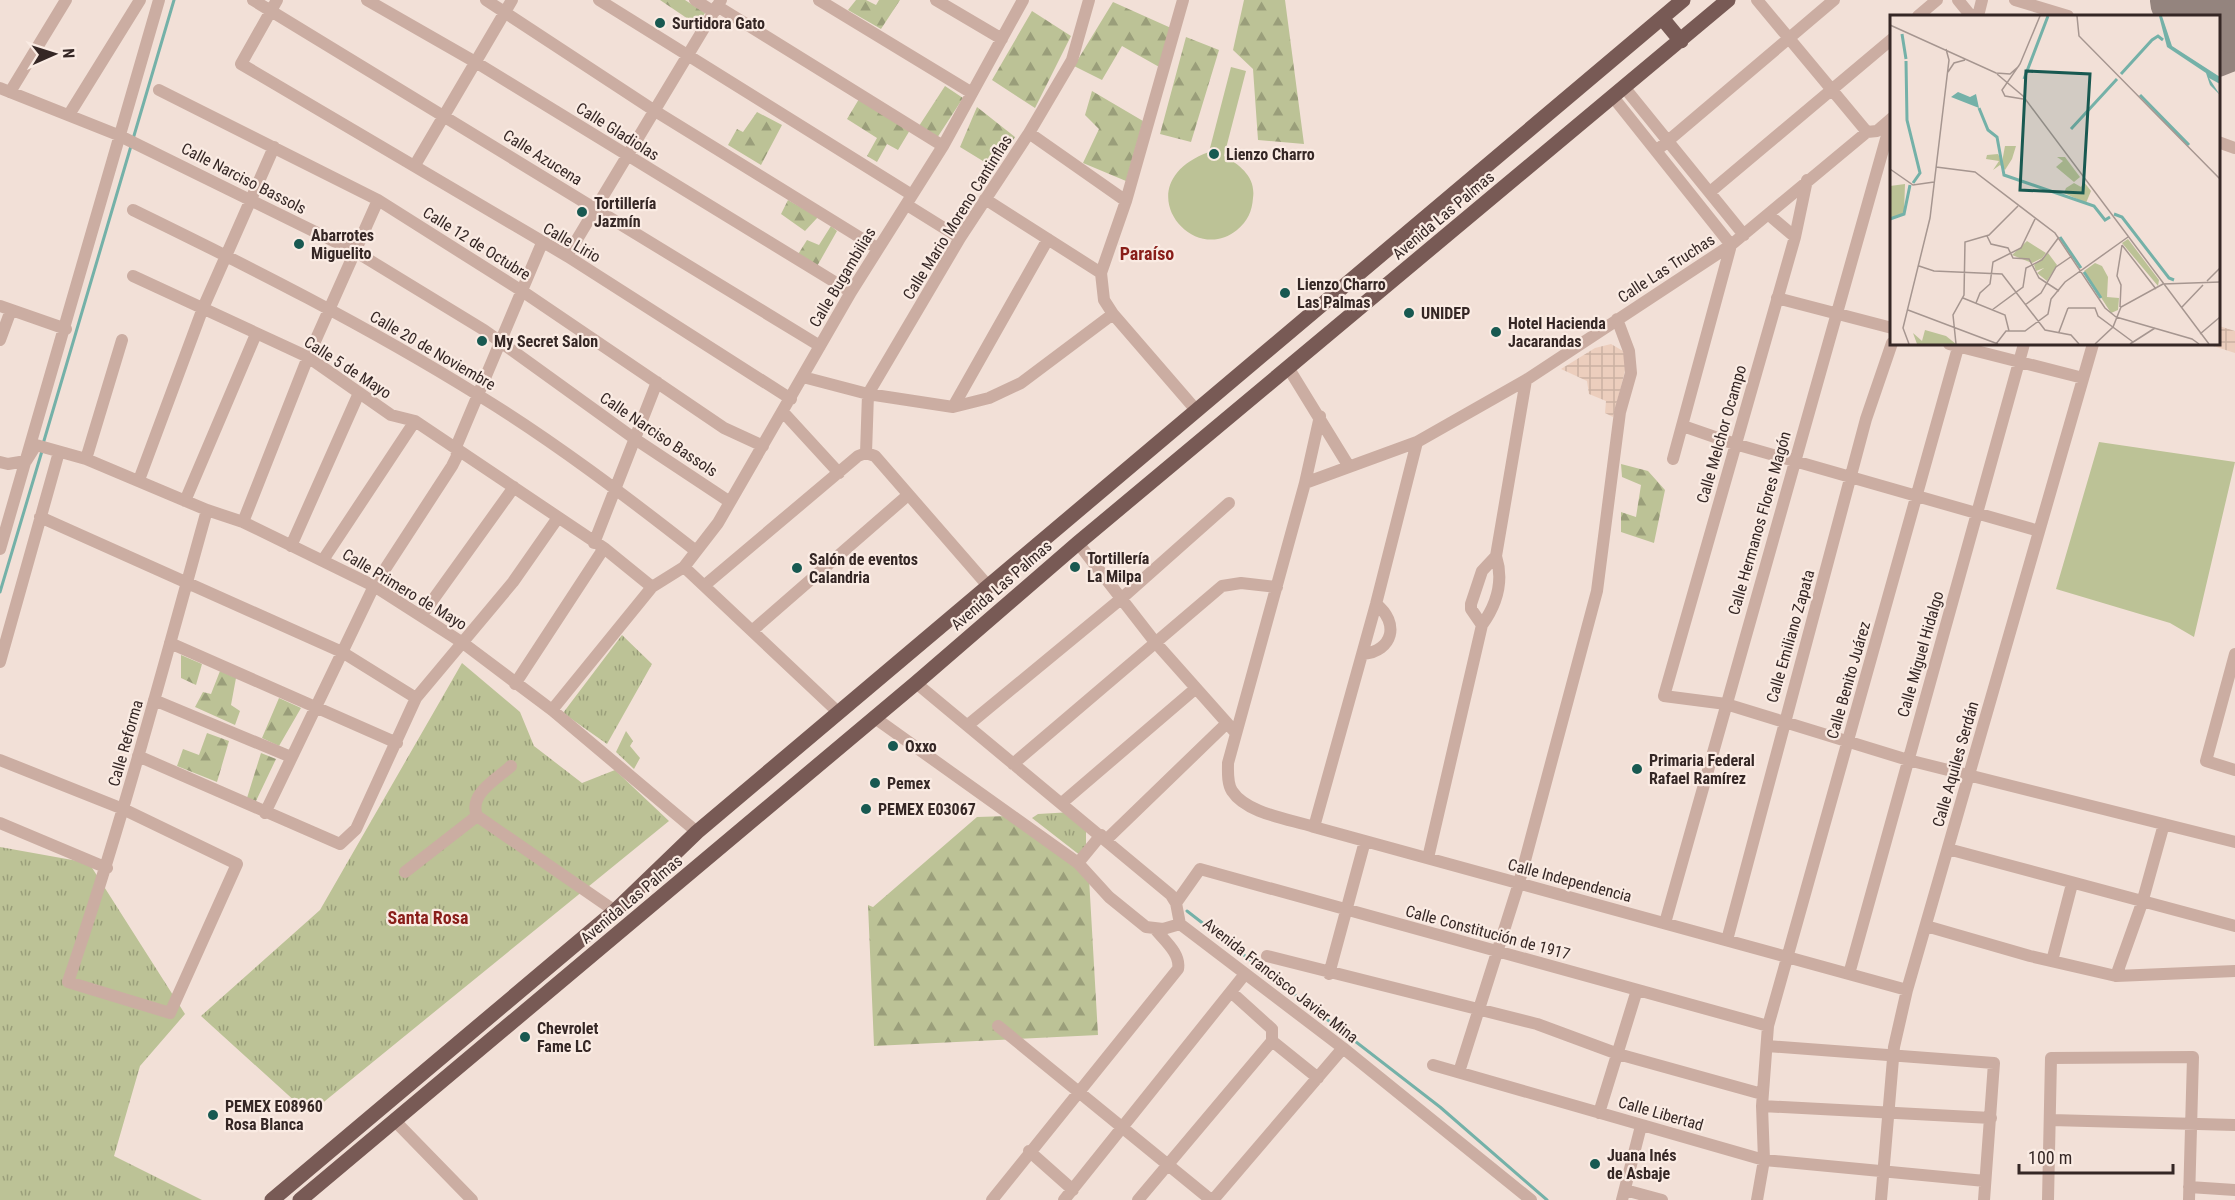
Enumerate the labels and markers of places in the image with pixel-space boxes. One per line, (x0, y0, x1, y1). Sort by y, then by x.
place label: Surtidora Gato (672, 14, 765, 33)
marker: Surtidora Gato (653, 16, 667, 30)
place label: Lienzo Charro (1226, 145, 1315, 164)
marker: Lienzo Charro (1207, 147, 1221, 161)
place label: Tortillería Jazmín (594, 194, 657, 231)
marker: Tortillería Jazmín (575, 205, 589, 219)
place label: Abarrotes Miguelito (311, 226, 374, 263)
marker: Abarrotes Miguelito (292, 237, 306, 251)
place label: Lienzo Charro Las Palmas (1297, 275, 1386, 312)
marker: Lienzo Charro Las Palmas (1278, 286, 1292, 300)
place label: UNIDEP (1421, 304, 1470, 323)
marker: UNIDEP (1402, 306, 1416, 320)
place label: Hotel Hacienda Jacarandas (1508, 314, 1606, 351)
marker: Hotel Hacienda Jacarandas (1489, 325, 1503, 339)
place label: My Secret Salon (494, 332, 598, 351)
marker: My Secret Salon (475, 334, 489, 348)
place label: Tortillería La Milpa (1087, 549, 1150, 586)
place label: Salón de eventos Calandria (809, 550, 918, 587)
marker: Tortillería La Milpa (1068, 560, 1082, 574)
marker: Salón de eventos Calandria (790, 561, 804, 575)
place label: Oxxo (905, 737, 937, 756)
marker: Oxxo (886, 739, 900, 753)
place label: Primaria Federal Rafael Ramírez (1649, 751, 1755, 788)
marker: Primaria Federal Rafael Ramírez (1630, 762, 1644, 776)
place label: Pemex (887, 774, 931, 793)
marker: Pemex (868, 776, 882, 790)
place label: PEMEX E03067 (878, 800, 976, 819)
marker: PEMEX E03067 (859, 802, 873, 816)
place label: Chevrolet Fame LC (537, 1019, 598, 1056)
marker: Chevrolet Fame LC (518, 1030, 532, 1044)
place label: PEMEX E08960 Rosa Blanca (225, 1097, 323, 1134)
marker: PEMEX E08960 Rosa Blanca (206, 1108, 220, 1122)
place label: Juana Inés de Asbaje (1607, 1146, 1676, 1183)
marker: Juana Inés de Asbaje (1588, 1157, 1602, 1171)

